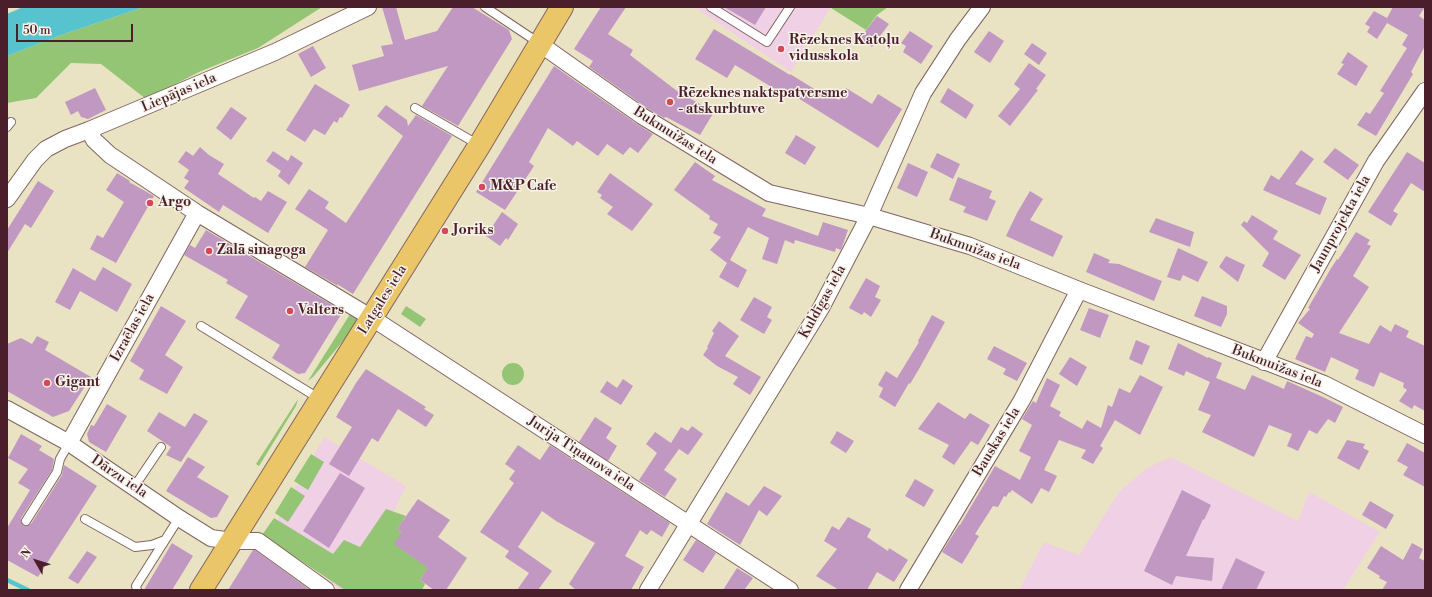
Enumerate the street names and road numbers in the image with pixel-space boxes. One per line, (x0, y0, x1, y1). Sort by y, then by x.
street label: Liepājas iela (139, 70, 219, 116)
street label: Bukmuižas iela (630, 104, 720, 168)
street label: Jaunprojekta iela (1307, 173, 1375, 275)
street label: Bukmuižas iela (927, 226, 1023, 274)
street label: Latgales iela (355, 262, 411, 338)
street label: Kuldīgas iela (796, 262, 850, 342)
street label: Izraēlas iela (107, 291, 159, 365)
street label: Bukmuižas iela (1229, 342, 1325, 392)
street label: Bauskas iela (970, 404, 1024, 480)
street label: Jurija Tiņanova iela (524, 413, 638, 495)
street label: Dārzu iela (88, 452, 150, 502)

